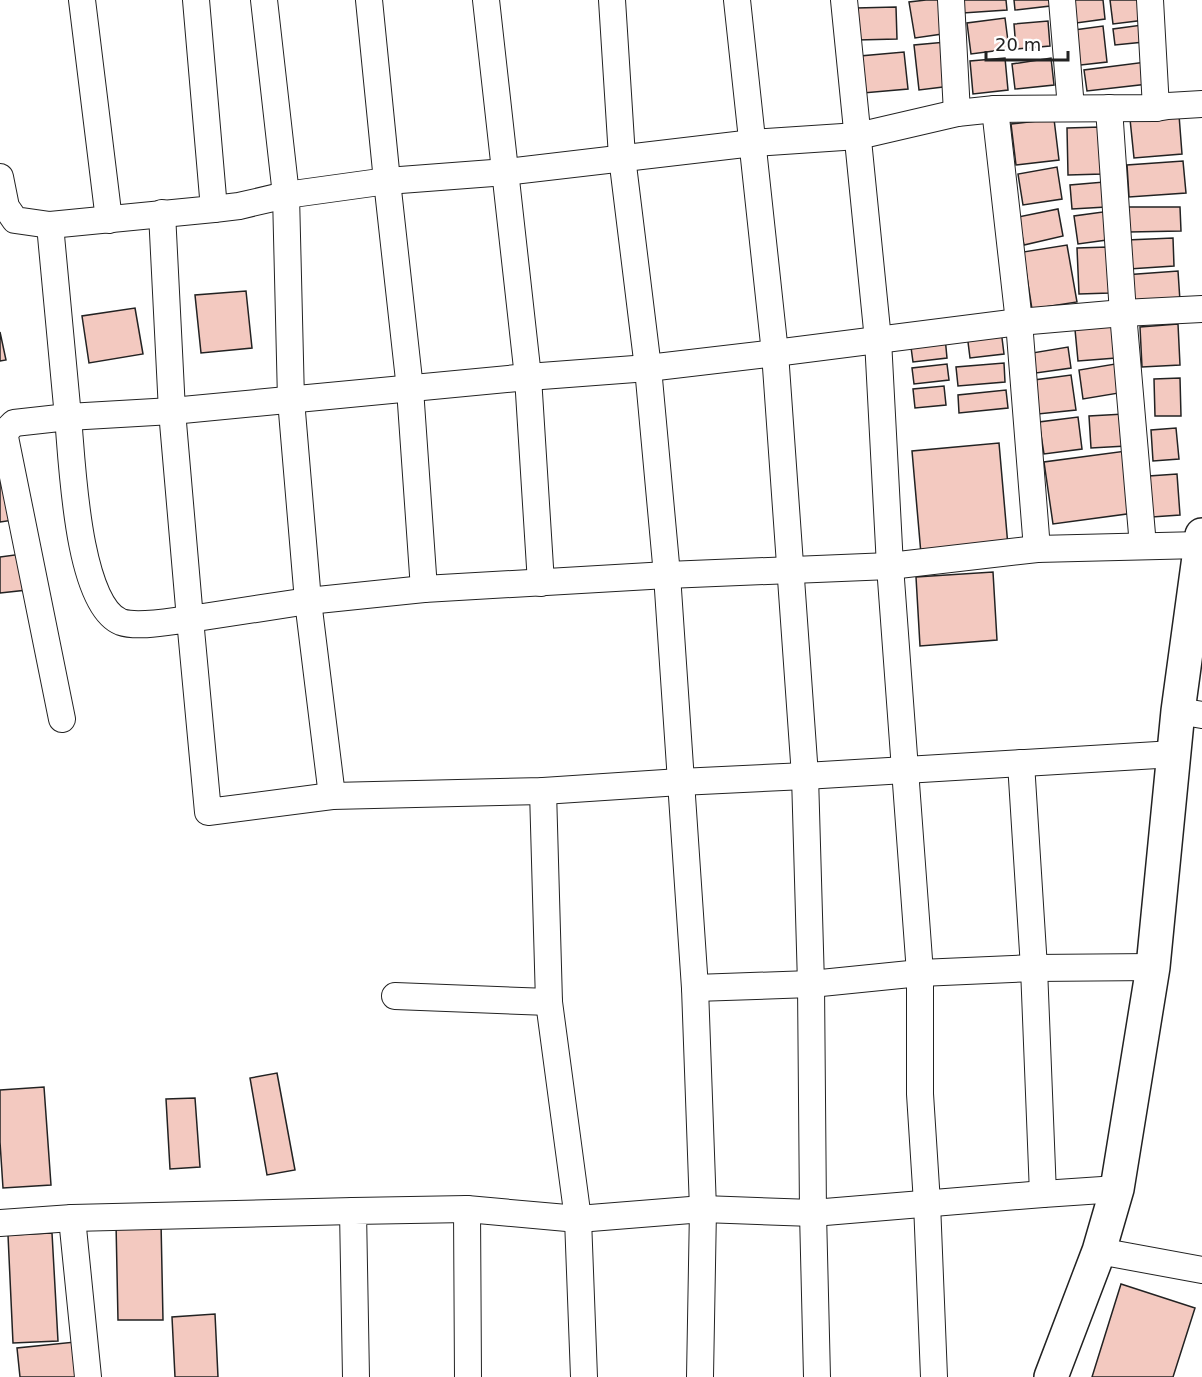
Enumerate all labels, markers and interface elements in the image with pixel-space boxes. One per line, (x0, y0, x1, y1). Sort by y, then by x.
scale bar (986, 24, 1068, 62)
text: 20 m (995, 34, 1041, 55)

